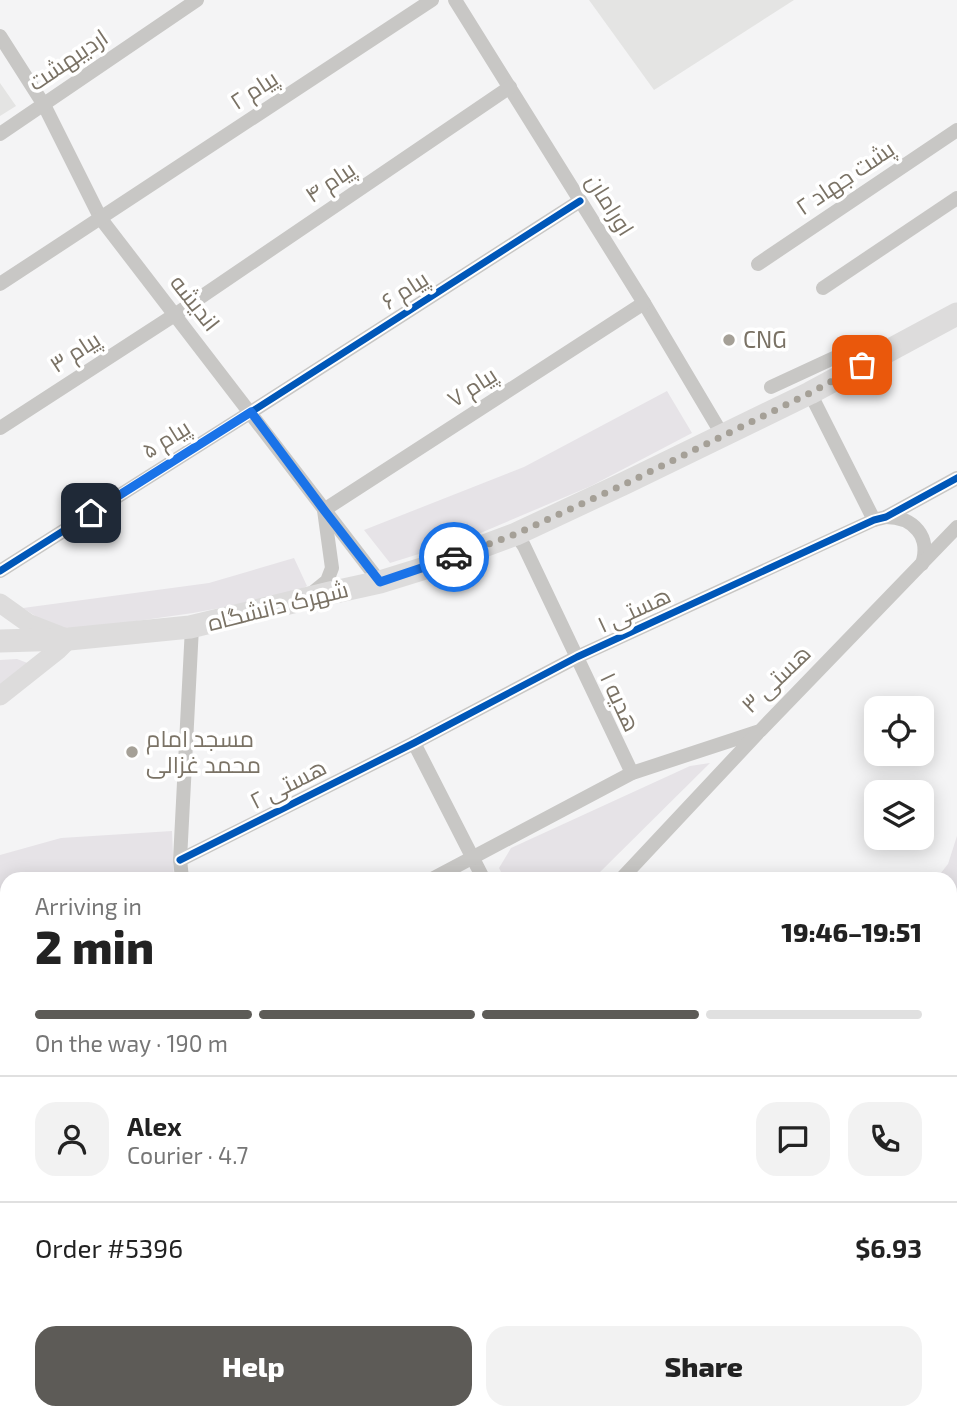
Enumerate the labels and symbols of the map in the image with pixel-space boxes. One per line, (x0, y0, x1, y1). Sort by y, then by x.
street label: اردیبهشت (22, 22, 113, 97)
street label: پیام ۲ (224, 63, 284, 117)
street label: پشت جهاد ۲ (790, 134, 900, 222)
street label: پیام ۴ (299, 154, 362, 211)
street label: اورامان (580, 168, 641, 241)
street label: پیام ۶ (376, 264, 435, 317)
street label: اندیشه (165, 269, 226, 336)
street label: پیام ۳ (44, 325, 107, 380)
place label: CNG (743, 325, 787, 353)
marker: CNG (721, 332, 737, 348)
pin (832, 335, 892, 395)
street label: پیام ۷ (441, 360, 503, 415)
street label: پیام ۵ (136, 413, 196, 466)
pin (61, 483, 121, 543)
courier (419, 522, 489, 592)
street label: شهرک دانشگاه (205, 574, 351, 637)
street label: هستی ۱ (593, 580, 675, 639)
street label: هستی ۳ (735, 638, 817, 719)
street label: هدیه ۱ (595, 667, 647, 736)
place label: مسجد امام محمد غزالی (146, 724, 261, 779)
marker: مسجد امام محمد غزالی (124, 744, 140, 760)
street label: هستی ۲ (244, 752, 331, 815)

